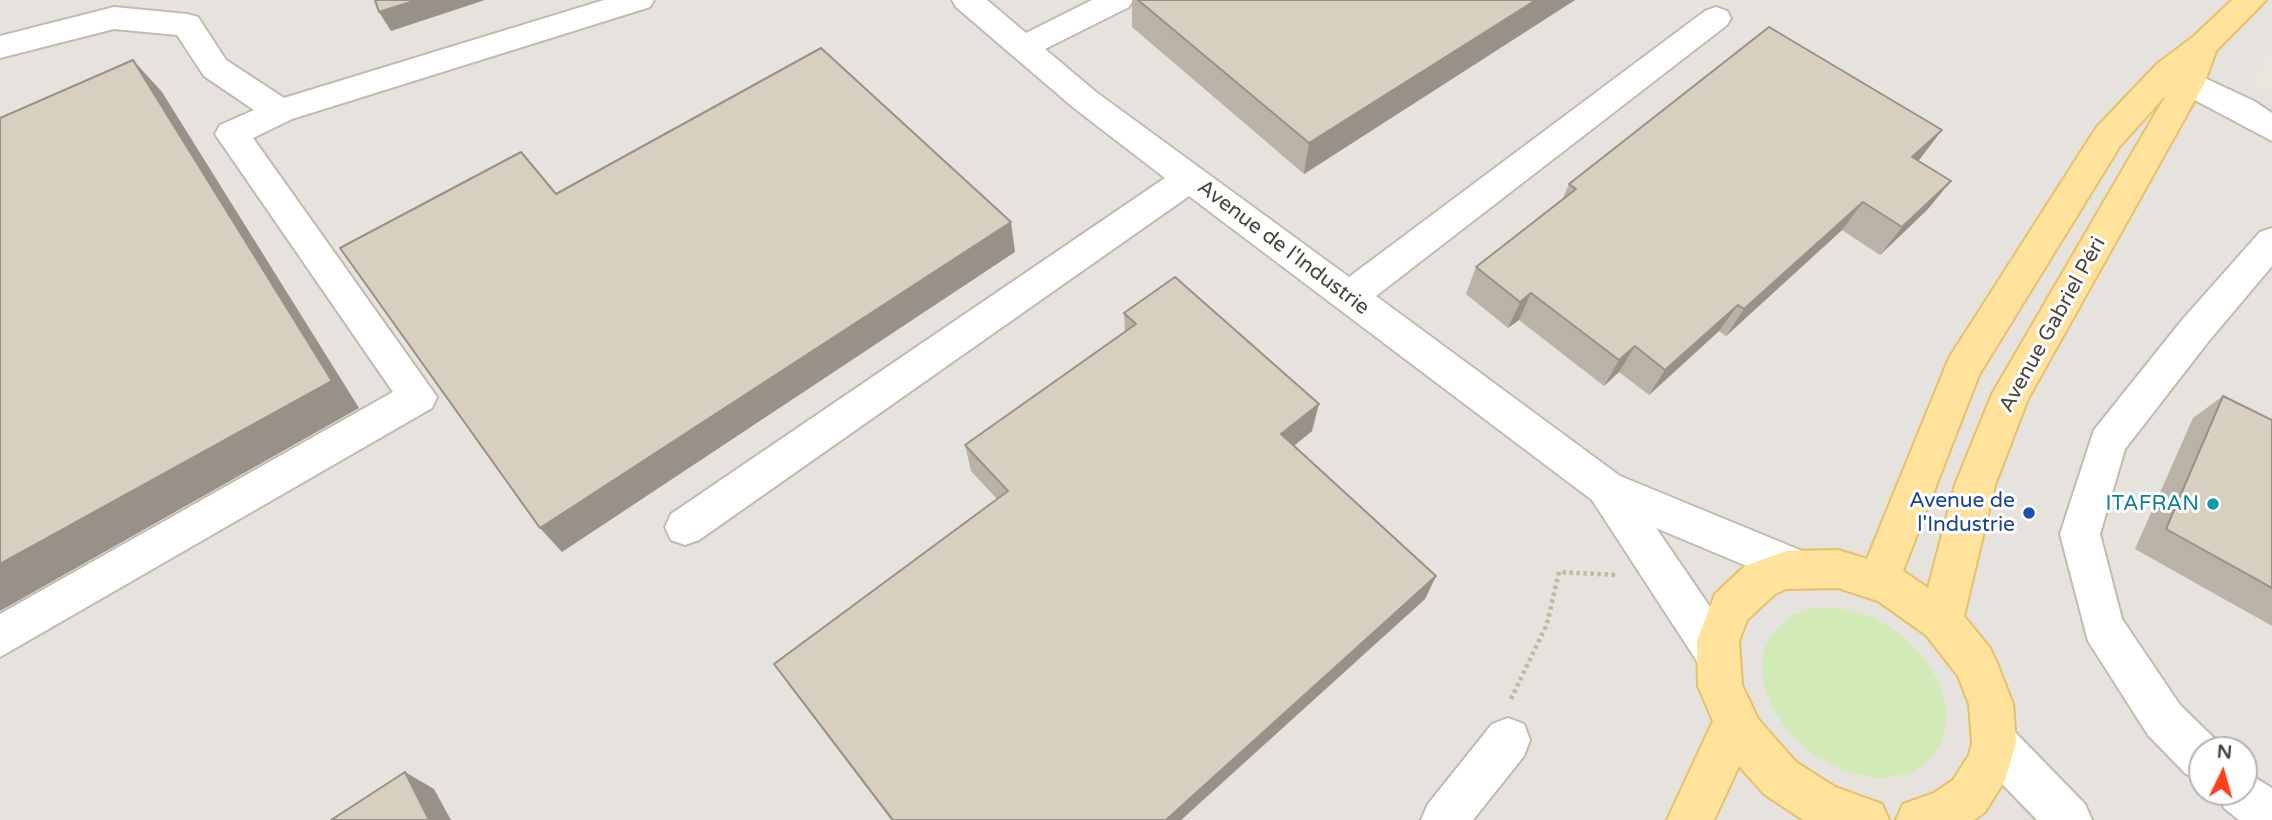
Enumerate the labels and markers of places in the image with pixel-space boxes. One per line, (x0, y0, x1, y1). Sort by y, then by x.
place label: Avenue de l'Industrie (1909, 488, 2015, 538)
place label: ITAFRAN (2106, 491, 2199, 517)
marker: ITAFRAN (2205, 496, 2221, 512)
marker: Avenue de l'Industrie (2021, 505, 2037, 521)

